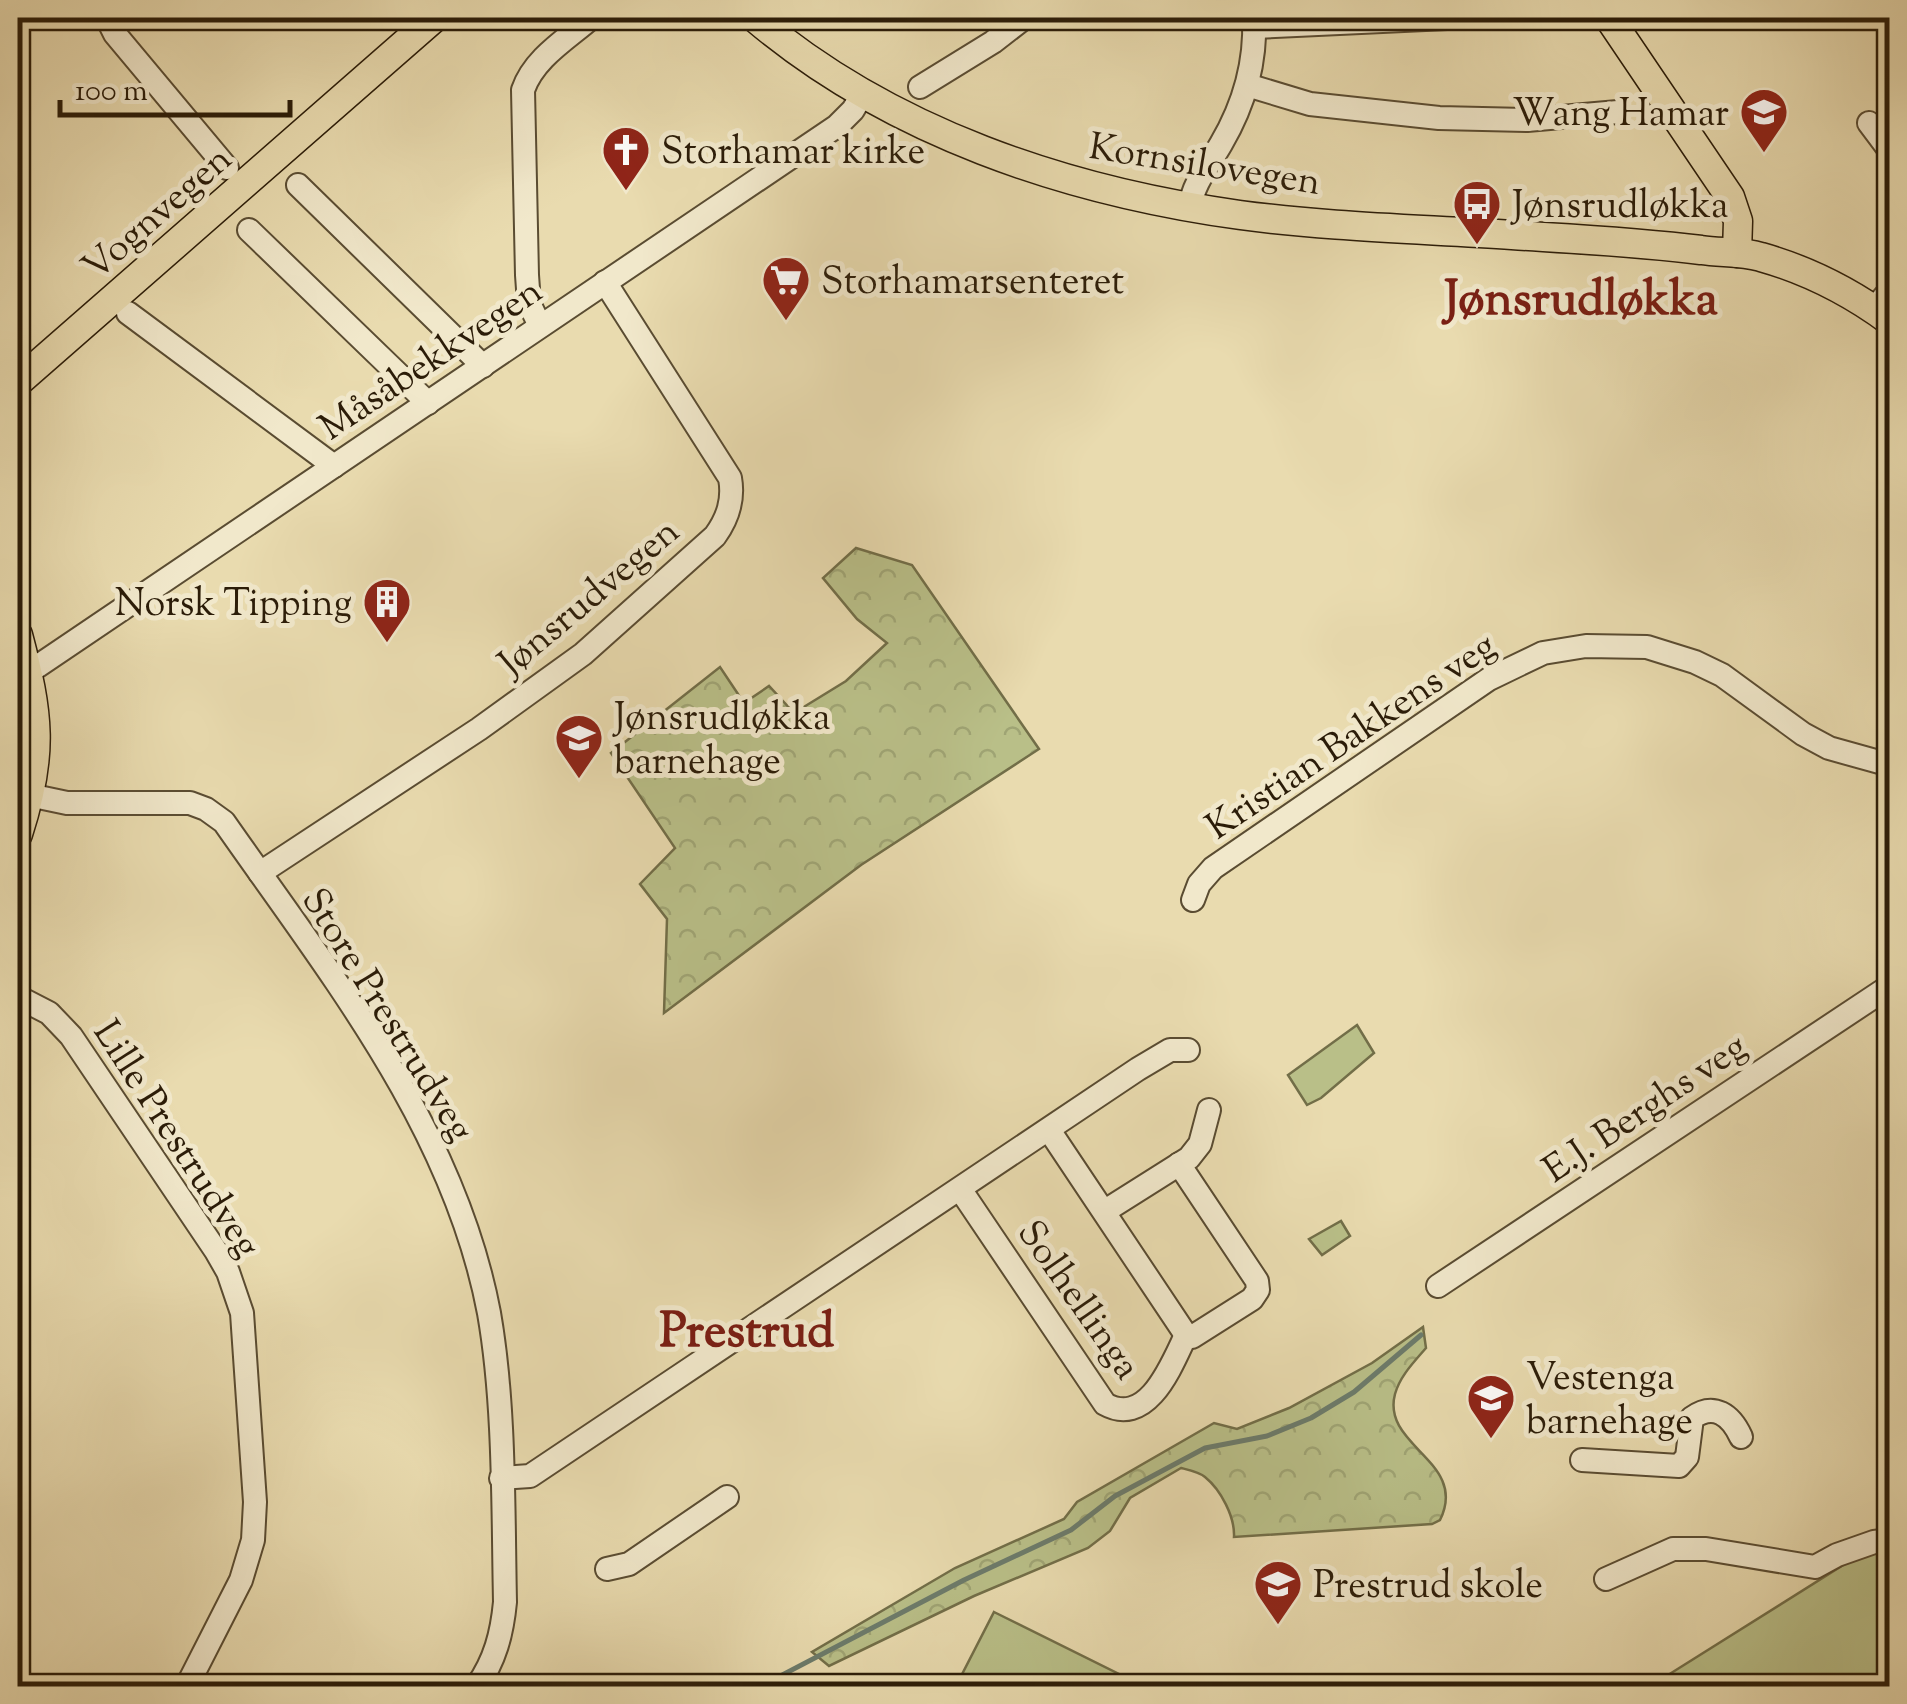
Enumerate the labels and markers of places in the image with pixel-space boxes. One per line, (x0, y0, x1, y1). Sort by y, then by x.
school or university icon: Wang Hamar (1738, 86, 1790, 154)
place label: Wang Hamar (1513, 89, 1729, 143)
church icon: Storhamar kirke (600, 124, 652, 192)
place label: Storhamar kirke (661, 127, 925, 181)
bus stop icon: Jønsrudløkka (1451, 178, 1503, 246)
place label: Jønsrudløkka (1510, 181, 1729, 235)
supermarket icon: Storhamarsenteret (760, 254, 812, 322)
place label: Storhamarsenteret (821, 257, 1124, 311)
building icon: Norsk Tipping (361, 576, 413, 644)
place label: Norsk Tipping (115, 579, 352, 633)
place label: Jønsrudløkka barnehage (612, 693, 831, 791)
school or university icon: Jønsrudløkka barnehage (553, 712, 605, 780)
place label: Vestenga barnehage (1526, 1353, 1693, 1451)
school or university icon: Vestenga barnehage (1465, 1372, 1517, 1440)
school or university icon: Prestrud skole (1252, 1558, 1304, 1626)
place label: Prestrud skole (1313, 1561, 1543, 1615)

